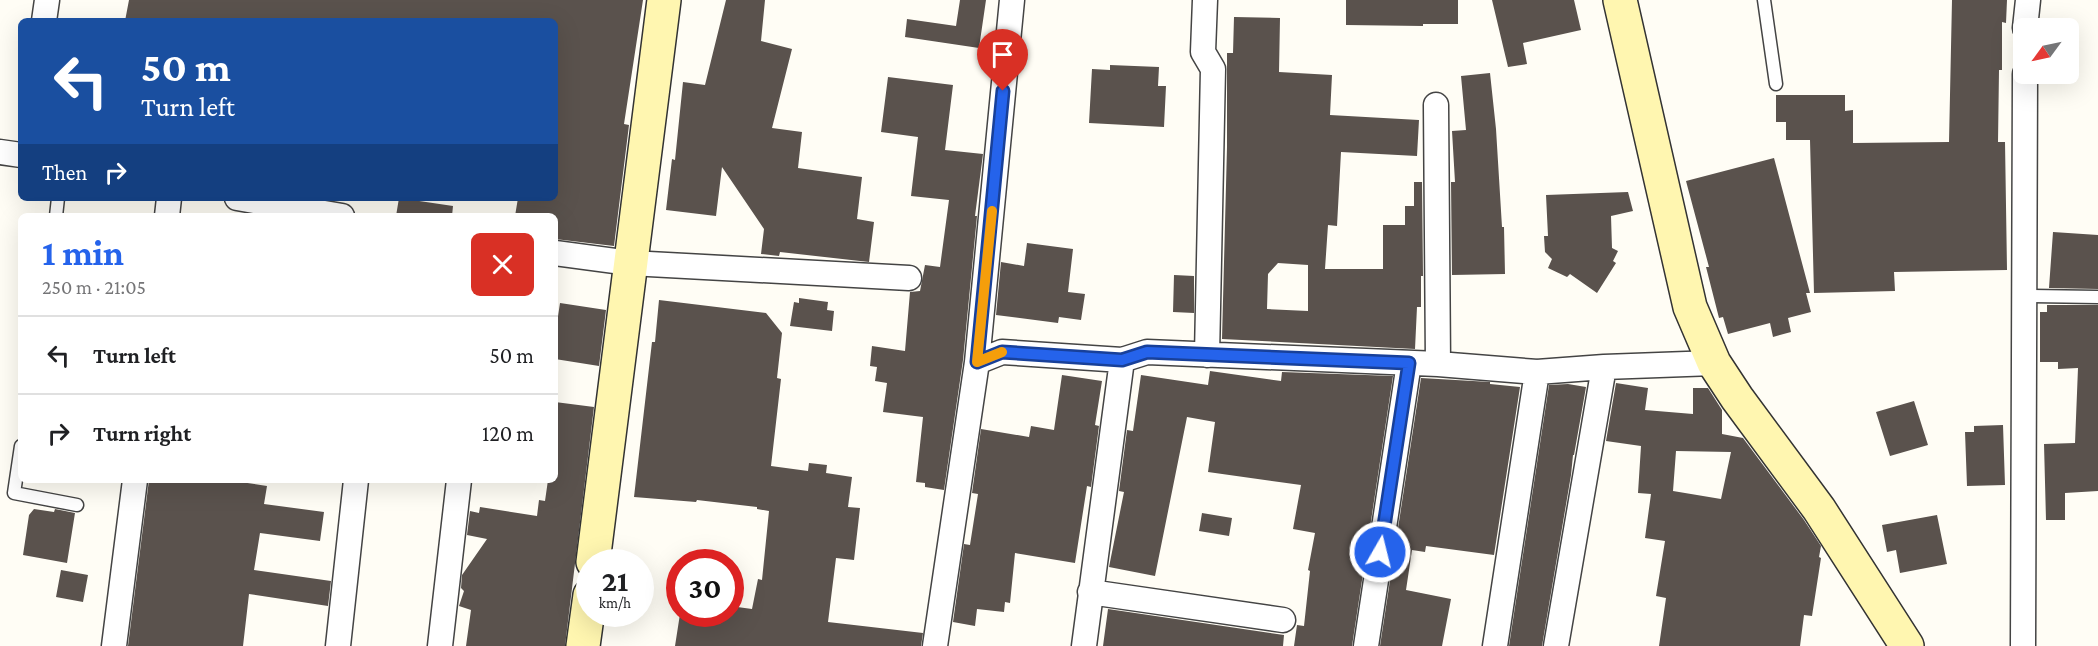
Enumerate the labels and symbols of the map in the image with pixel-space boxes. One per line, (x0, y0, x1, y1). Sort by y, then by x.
north arrow (2013, 18, 2079, 84)
pin (977, 29, 1028, 91)
position arrow (1348, 520, 1412, 584)
speed limit sign: 30 (666, 549, 744, 627)

